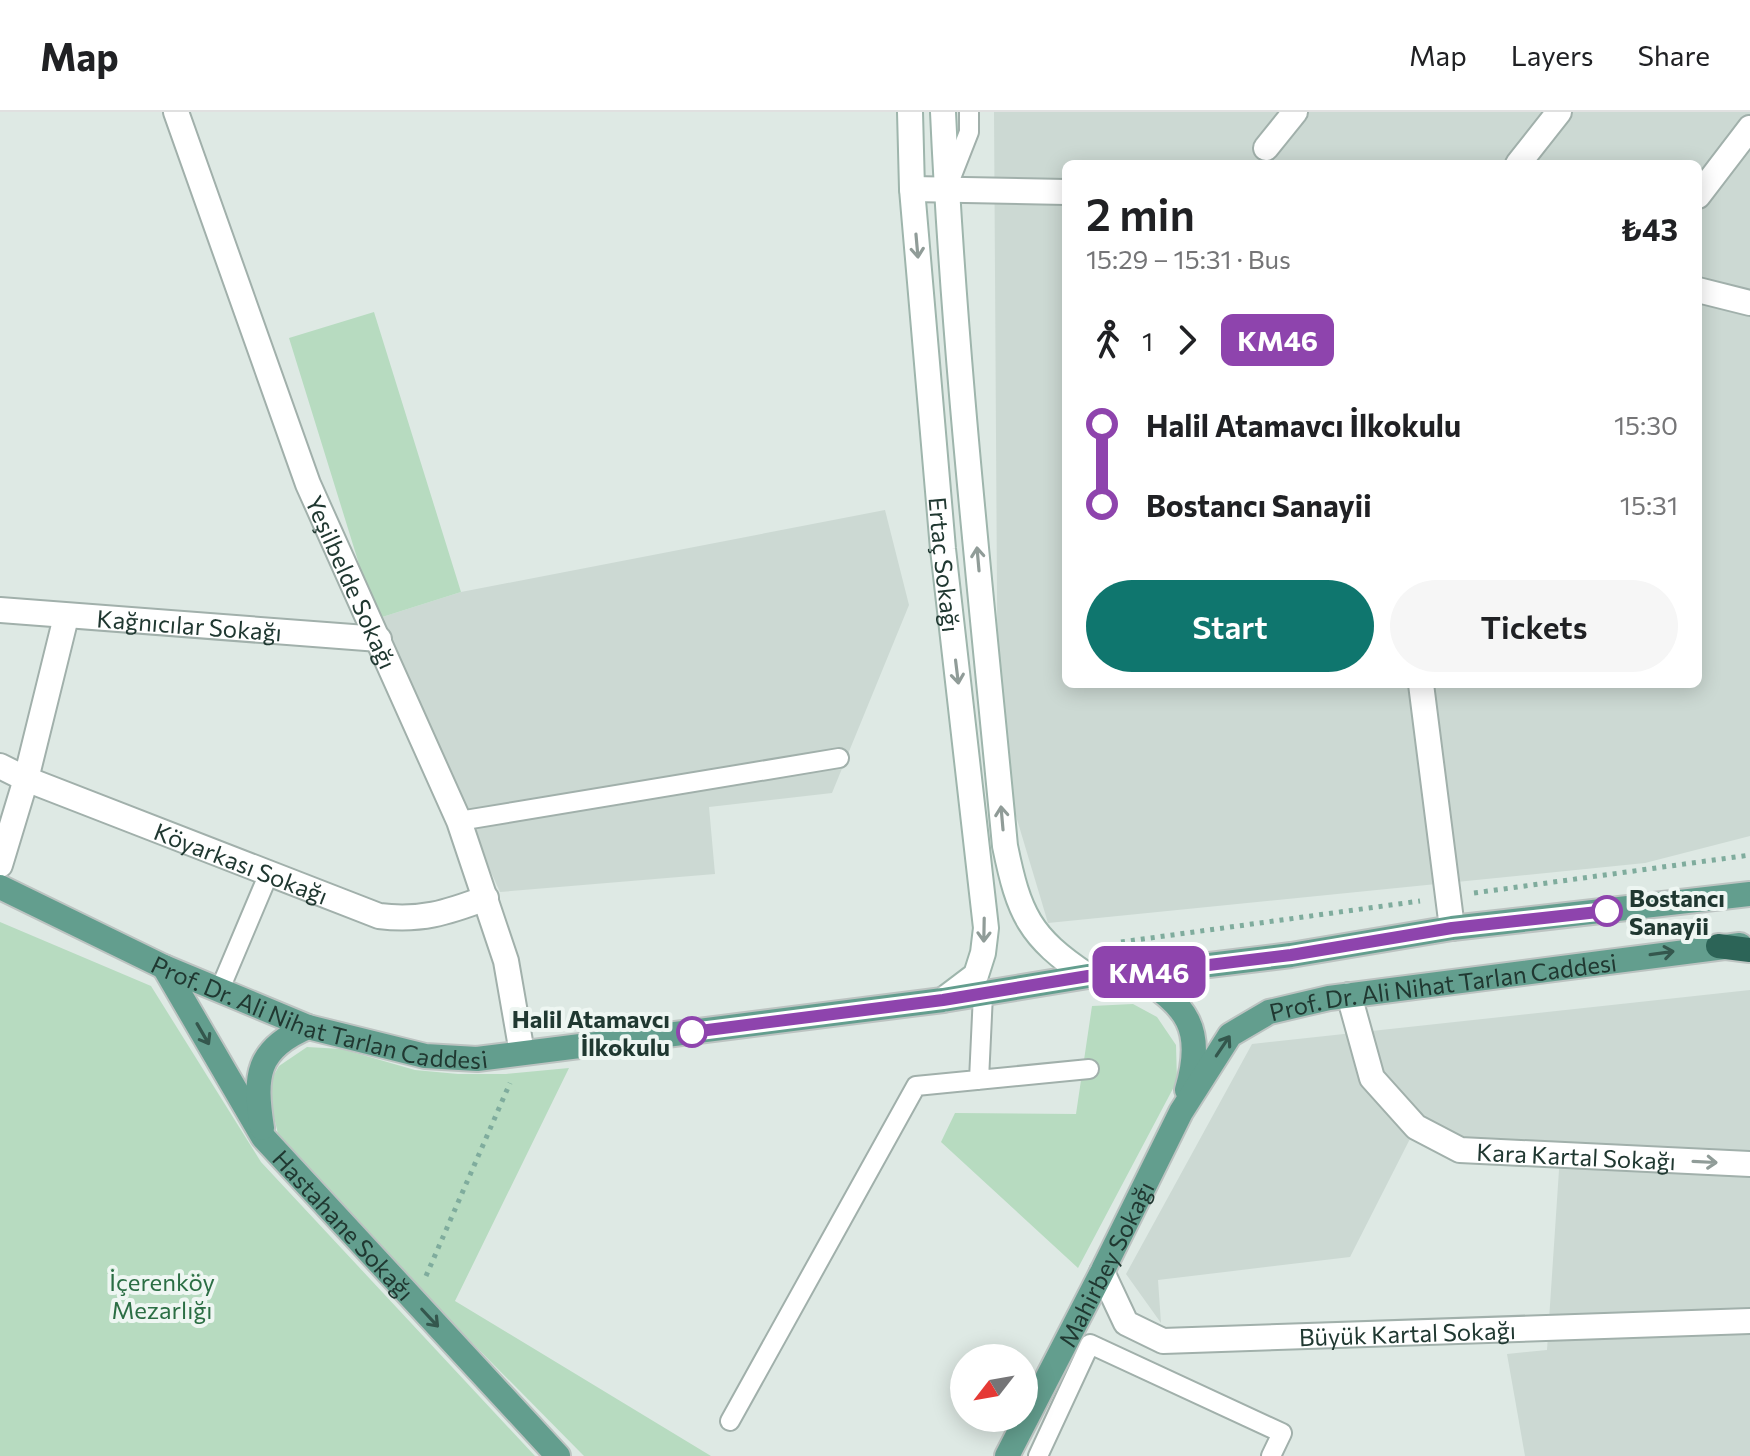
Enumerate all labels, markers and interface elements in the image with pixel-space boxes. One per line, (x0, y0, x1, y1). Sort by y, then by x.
text: Map (40, 32, 119, 79)
text: Map (1409, 38, 1467, 72)
text: Layers (1511, 38, 1593, 72)
text: Share (1637, 38, 1710, 72)
text: 2 min (1086, 186, 1195, 240)
text: ₺43 (1621, 210, 1678, 247)
one-way arrow (909, 232, 924, 259)
text: 15:29 – 15:31 · Bus (1086, 243, 1291, 274)
icon: walk (1086, 318, 1130, 362)
icon: forward (1165, 318, 1209, 362)
text: KM46 (1237, 323, 1318, 357)
text: 1 (1142, 325, 1153, 356)
text: Halil Atamavcı İlkokulu (1146, 406, 1461, 443)
text: 15:30 (1614, 409, 1678, 440)
text: Bostancı Sanayii (1146, 486, 1372, 523)
text: 15:31 (1620, 489, 1678, 520)
street label: Yeşilbelde Sokağı (300, 491, 403, 673)
street label: Ertaç Sokağı (924, 496, 967, 634)
one-way arrow (970, 546, 985, 573)
button: Start (1086, 580, 1374, 672)
button: Tickets (1390, 580, 1678, 672)
street label: Kağnıcılar Sokağı (96, 603, 283, 646)
one-way arrow (950, 659, 965, 684)
one-way arrow (994, 805, 1009, 832)
street label: Köyarkası Sokağı (150, 816, 332, 909)
place label: Bostancı Sanayii (1629, 883, 1725, 940)
marker: Bostancı Sanayii (1592, 896, 1622, 926)
one-way arrow (977, 916, 992, 943)
line badge: KM46 (1093, 946, 1205, 998)
one-way arrow (1648, 946, 1675, 961)
street label: Prof. Dr. Ali Nihat Tarlan Caddesi (1266, 947, 1618, 1026)
street label: Prof. Dr. Ali Nihat Tarlan Caddesi (147, 949, 489, 1074)
text: KM46 (1109, 955, 1190, 989)
place label: Halil Atamavcı İlkokulu (512, 1004, 670, 1061)
marker: Halil Atamavcı İlkokulu (677, 1017, 707, 1047)
one-way arrow (195, 1022, 211, 1045)
one-way arrow (1216, 1035, 1232, 1058)
street label: Kara Kartal Sokağı (1476, 1136, 1677, 1175)
street label: Hastahane Sokağı (267, 1143, 421, 1306)
one-way arrow (1691, 1154, 1718, 1169)
street label: Mahirbey Sokağı (1052, 1176, 1159, 1351)
park label: İçerenköy Mezarlığı (109, 1267, 215, 1324)
one-way arrow (420, 1308, 438, 1328)
street label: Büyük Kartal Sokağı (1298, 1314, 1516, 1351)
north arrow (950, 1344, 1038, 1432)
map controls (950, 1344, 1038, 1432)

